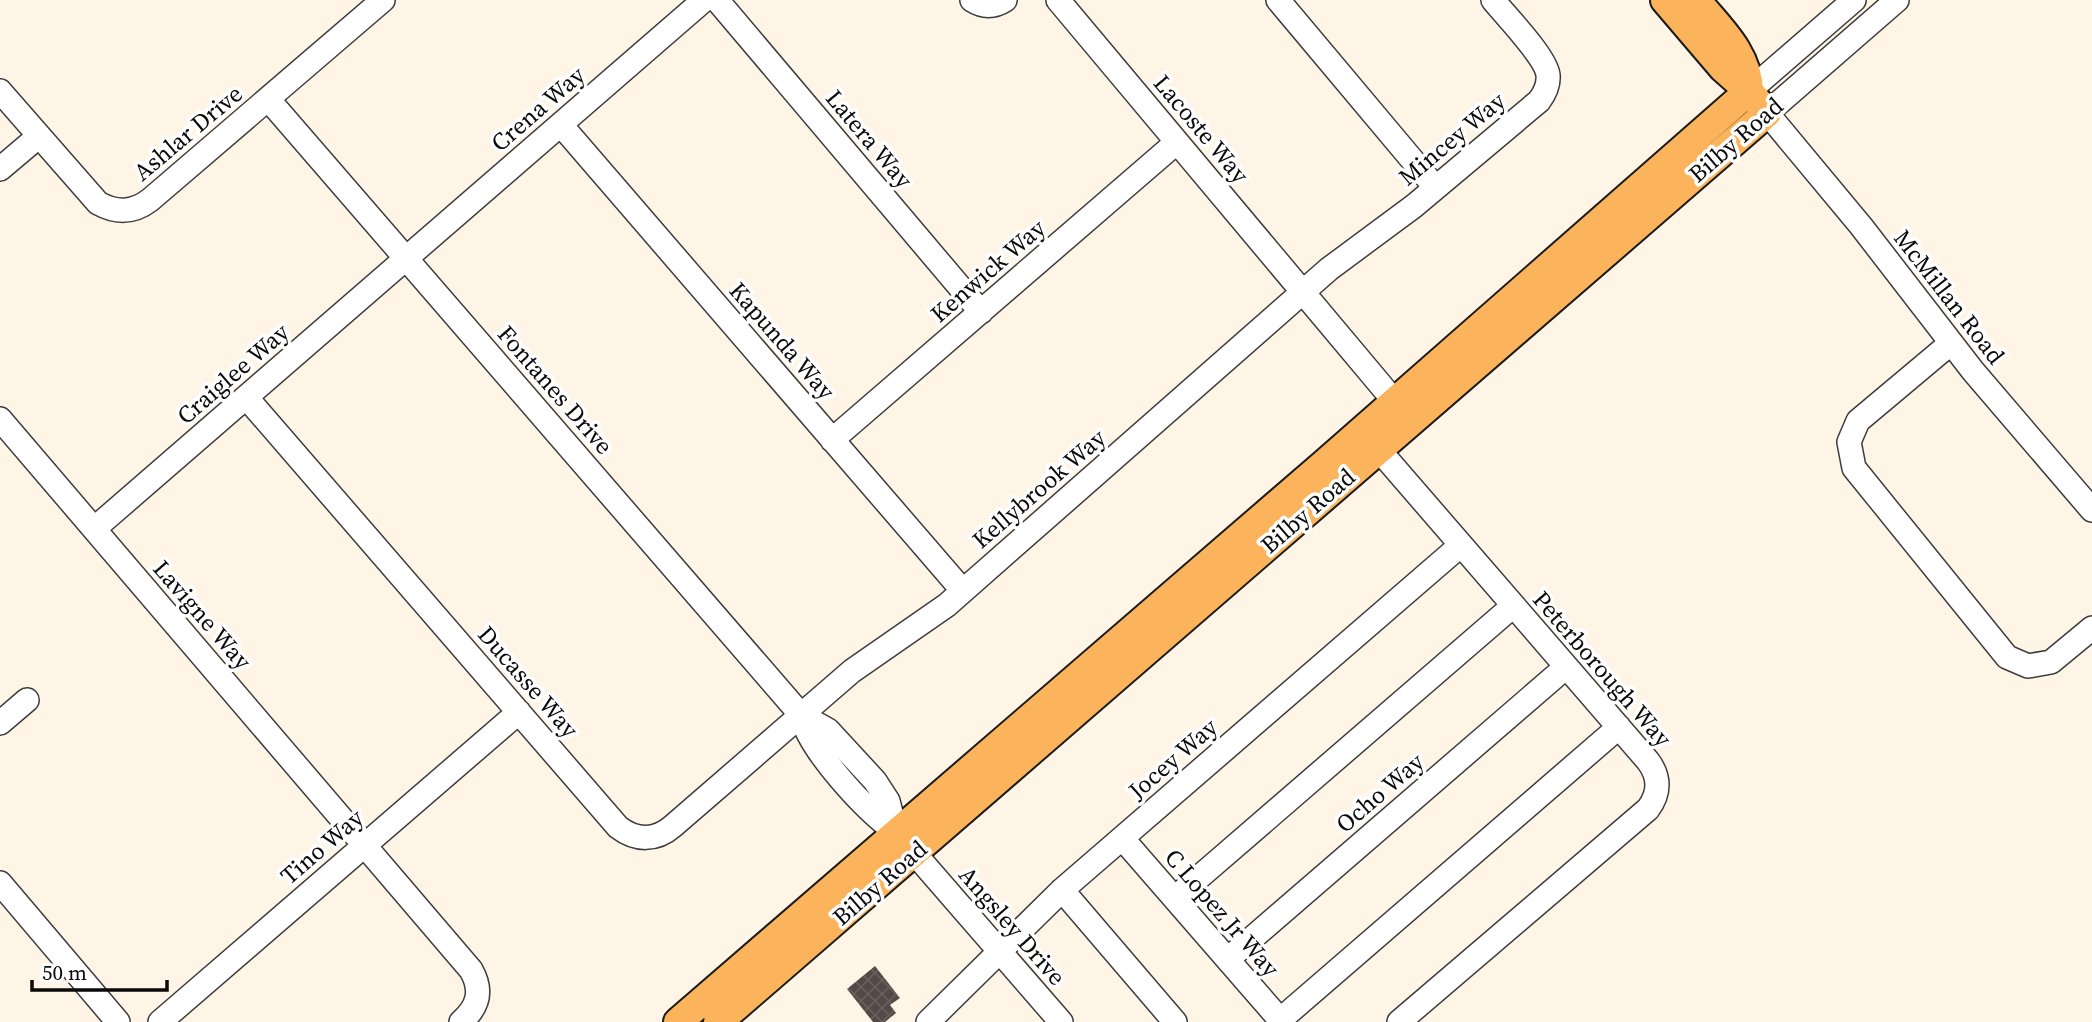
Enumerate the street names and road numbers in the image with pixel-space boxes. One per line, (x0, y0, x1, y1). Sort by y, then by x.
street label: Crena Way (484, 58, 592, 159)
street label: Lacoste Way (1146, 67, 1257, 191)
street label: Ashlar Drive (126, 77, 249, 188)
street label: Latera Way (818, 82, 921, 195)
street label: Mincey Way (1391, 84, 1513, 193)
street label: Bilby Road (1681, 89, 1790, 190)
street label: Kenwick Way (923, 211, 1053, 330)
street label: McMillan Road (1886, 223, 2013, 371)
street label: Kapunda Way (722, 275, 843, 407)
street label: Craiglee Way (169, 315, 296, 432)
street label: Fontanes Drive (490, 318, 621, 461)
street label: Kellybrook Way (965, 421, 1113, 556)
street label: Bilby Road (1253, 460, 1362, 561)
street label: Lavigne Way (146, 553, 260, 677)
street label: Peterborough Way (1525, 584, 1680, 754)
street label: Ducasse Way (471, 619, 587, 745)
street label: Jocey Way (1120, 710, 1225, 807)
street label: Ocho Way (1329, 745, 1431, 840)
street label: Tino Way (273, 801, 371, 892)
street label: Bilby Road (825, 832, 934, 933)
street label: C Lopez Jr Way (1158, 842, 1288, 984)
street label: Angsley Drive (951, 859, 1073, 992)

